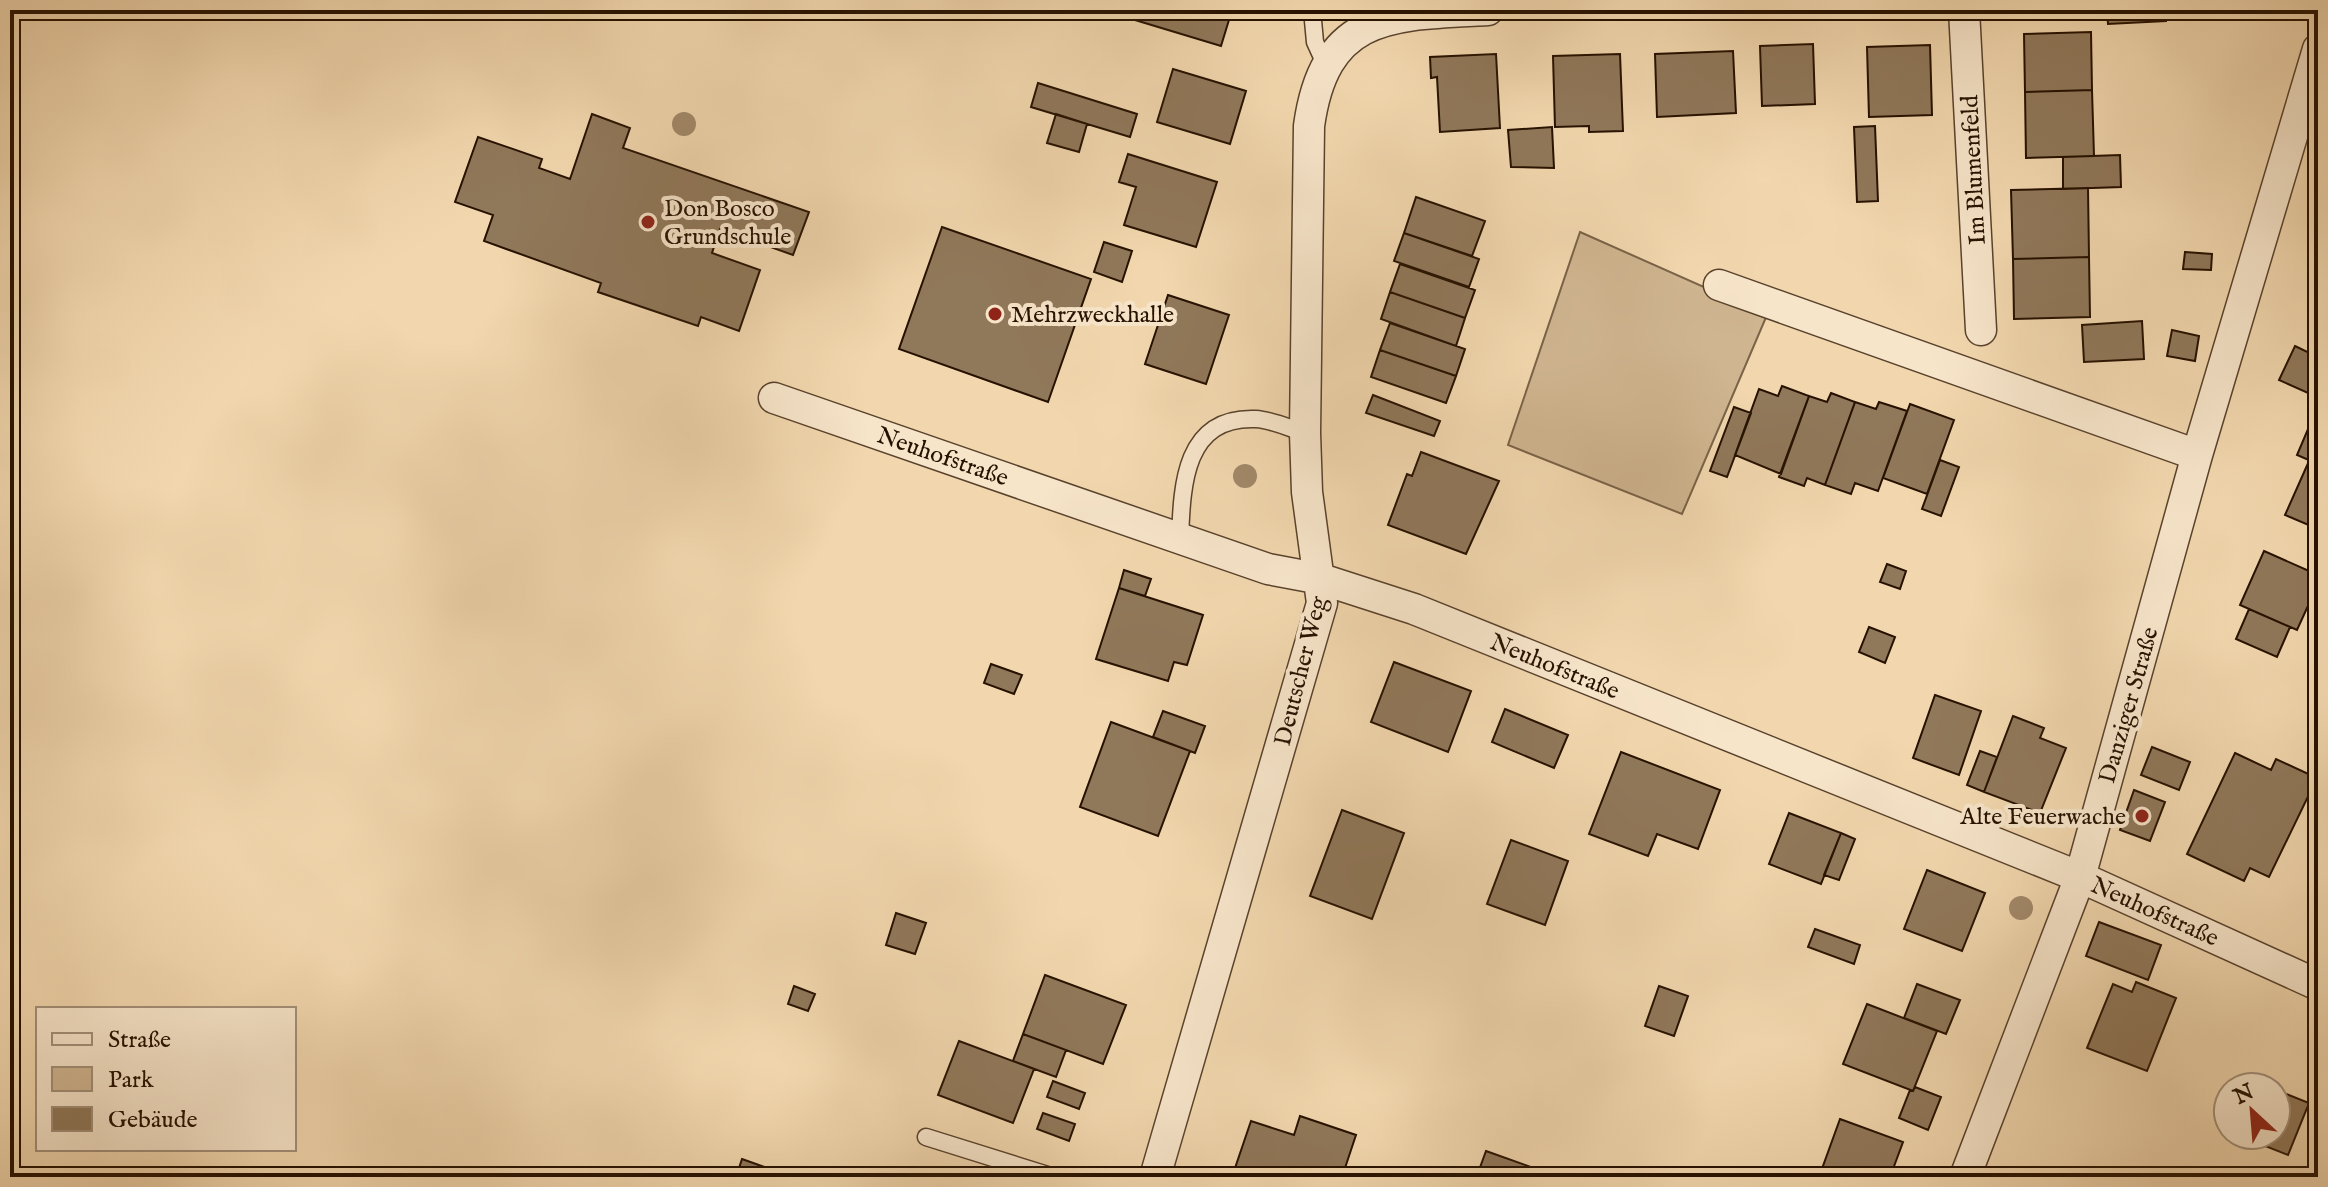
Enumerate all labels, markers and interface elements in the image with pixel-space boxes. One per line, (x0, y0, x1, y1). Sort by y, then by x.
street label: Im Blumenfeld (1955, 94, 1994, 246)
place label: Don Bosco Grundschule (664, 194, 791, 253)
marker: Don Bosco Grundschule (639, 213, 657, 231)
place label: Mehrzweckhalle (1011, 300, 1174, 331)
marker: Mehrzweckhalle (986, 305, 1004, 323)
street label: Neuhofstraße (873, 420, 1012, 494)
street label: Deutscher Weg (1268, 592, 1335, 749)
street label: Danziger Straße (2092, 624, 2167, 787)
street label: Neuhofstraße (1485, 627, 1624, 707)
place label: Alte Feuerwache (1959, 802, 2126, 833)
marker: Alte Feuerwache (2133, 807, 2151, 825)
street label: Neuhofstraße (2085, 870, 2223, 954)
legend (36, 1007, 296, 1151)
text: Straße (108, 1025, 171, 1056)
text: Park (108, 1065, 154, 1096)
north arrow (2212, 1071, 2292, 1151)
text: N (2229, 1078, 2259, 1112)
text: Gebäude (108, 1105, 198, 1136)

